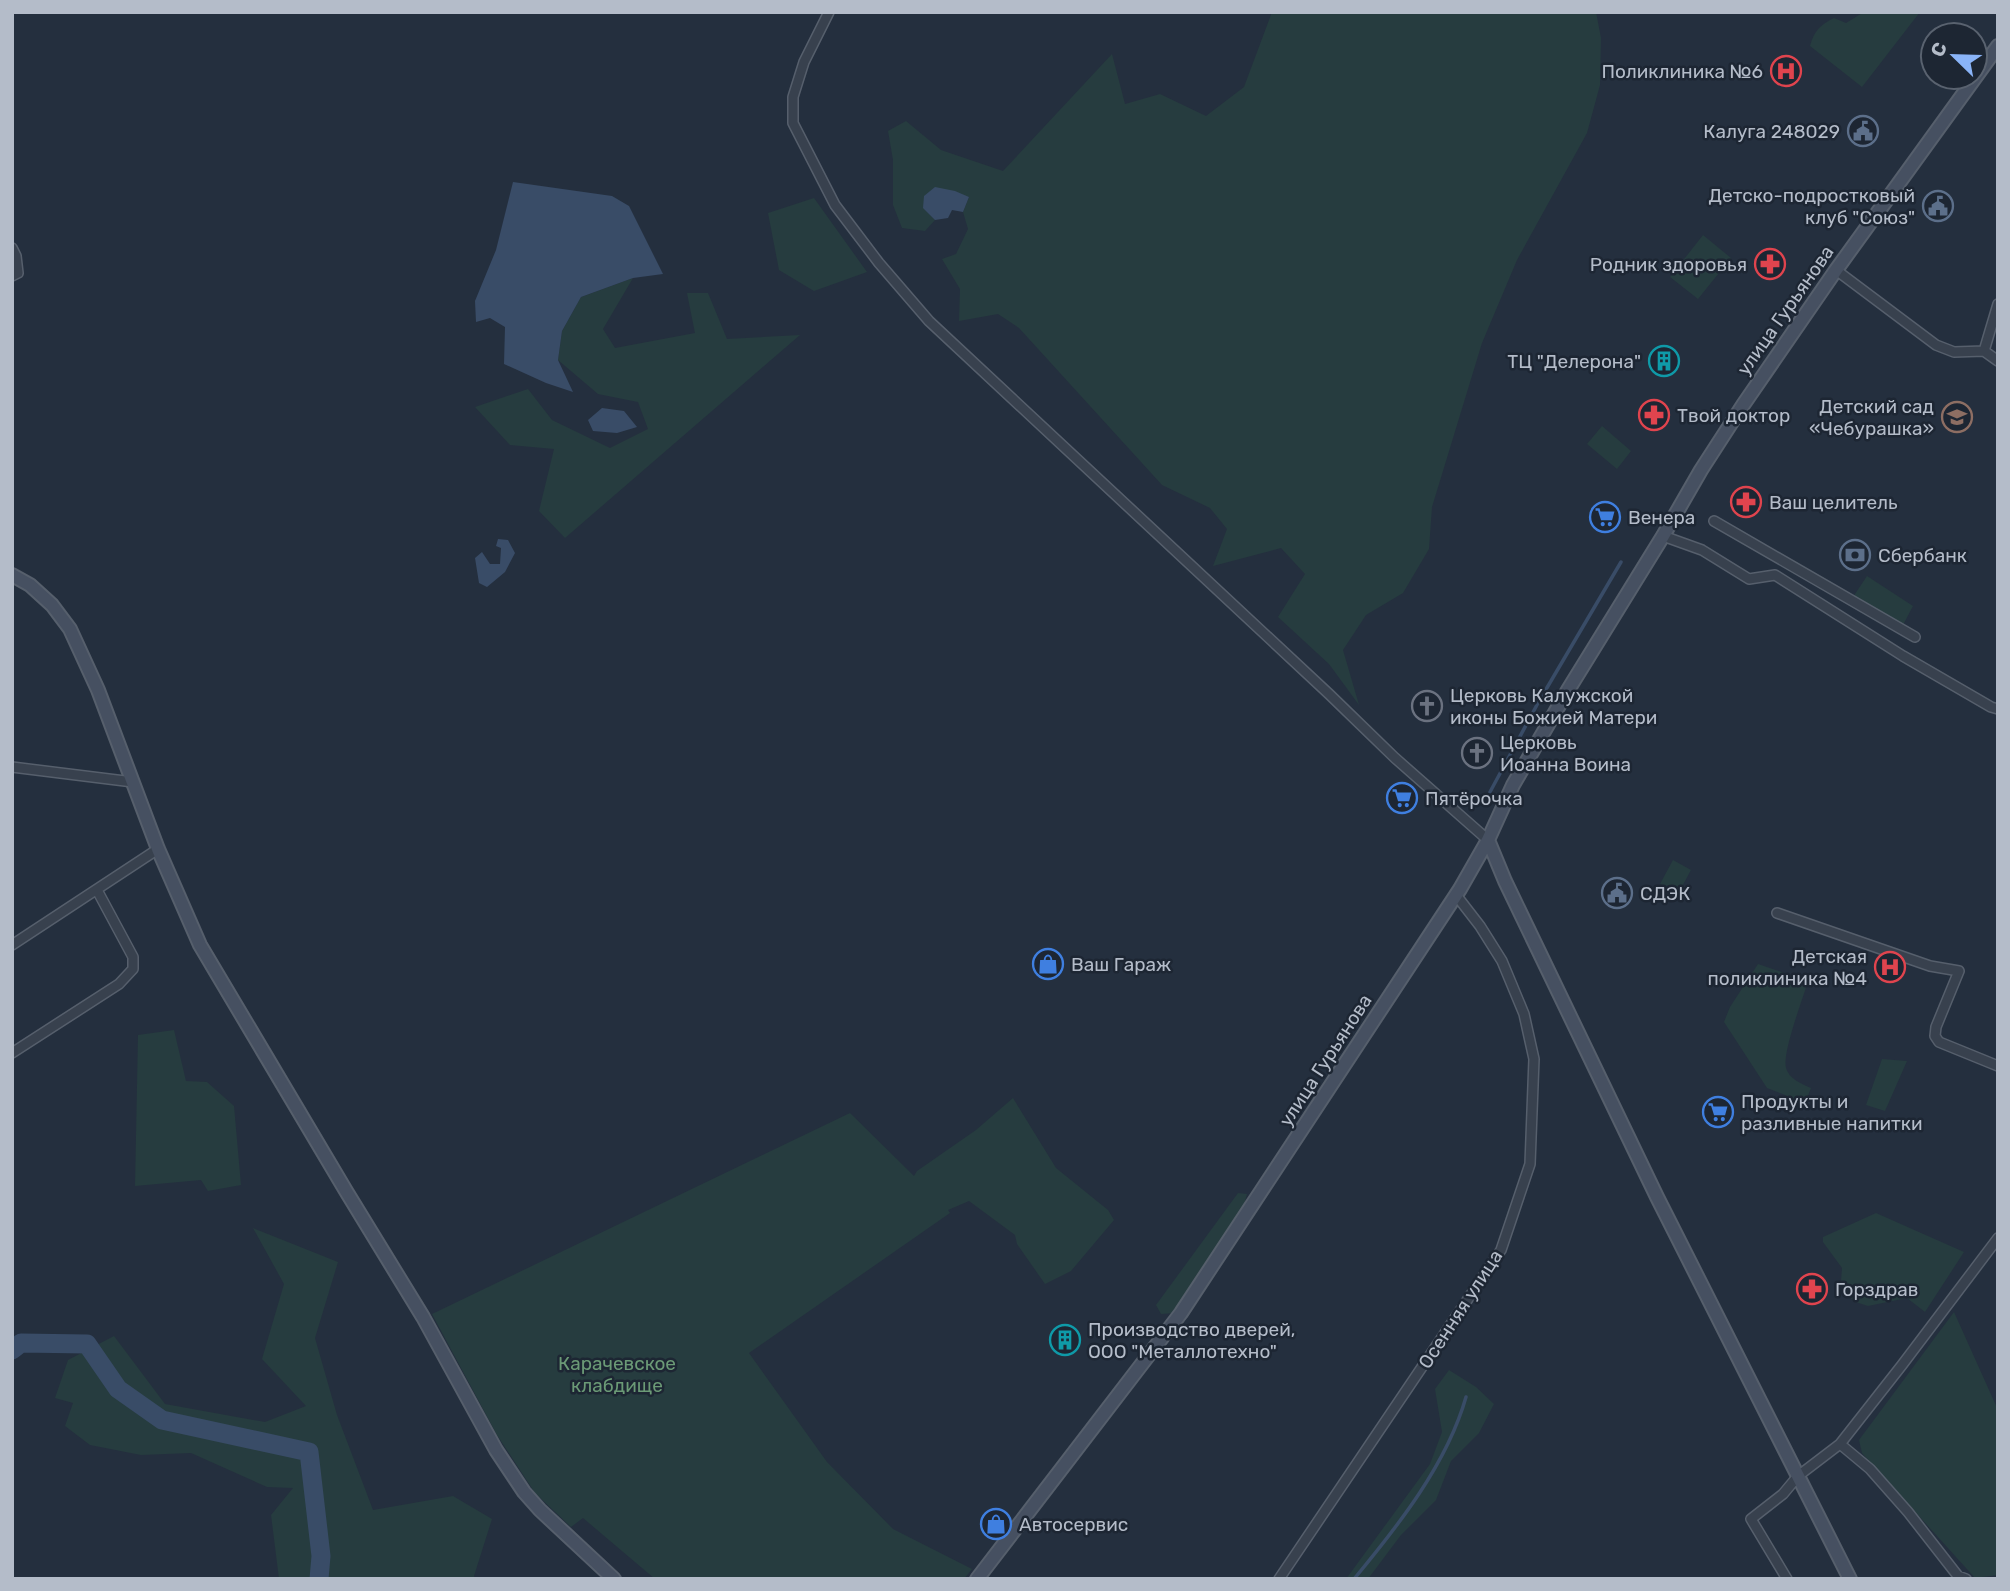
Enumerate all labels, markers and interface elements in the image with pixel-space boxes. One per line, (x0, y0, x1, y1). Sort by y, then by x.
north arrow (1919, 21, 1989, 91)
text: С (1926, 39, 1952, 60)
hospital icon: Поликлиника №6 (1769, 54, 1803, 88)
place label: Поликлиника №6 (1601, 60, 1763, 83)
public building icon: Калуга 248029 (1846, 114, 1880, 148)
place label: Калуга 248029 (1703, 120, 1840, 143)
place label: Детско-подростковый клуб "Союз" (1709, 184, 1915, 229)
public building icon: Детско-подростковый клуб "Союз" (1921, 189, 1955, 223)
street label: улица Гурьянова (1732, 241, 1839, 380)
pharmacy icon: Родник здоровья (1753, 247, 1787, 281)
place label: Родник здоровья (1590, 253, 1747, 276)
building icon: ТЦ "Делерона" (1647, 344, 1681, 378)
place label: ТЦ "Делерона" (1507, 350, 1641, 373)
place label: Детский сад «Чебурашка» (1809, 395, 1934, 440)
pharmacy icon: Твой доктор (1637, 398, 1671, 432)
school or university icon: Детский сад «Чебурашка» (1940, 400, 1974, 434)
place label: Твой доктор (1677, 404, 1790, 427)
pharmacy icon: Ваш целитель (1729, 485, 1763, 519)
place label: Ваш целитель (1769, 491, 1898, 514)
supermarket icon: Венера (1588, 500, 1622, 534)
place label: Венера (1628, 506, 1695, 529)
bank icon: Сбербанк (1838, 538, 1872, 572)
place label: Сбербанк (1878, 544, 1967, 567)
place label: Церковь Калужской иконы Божией Матери (1450, 684, 1657, 729)
church icon: Церковь Калужской иконы Божией Матери (1410, 689, 1444, 723)
place label: Церковь Иоанна Воина (1500, 731, 1631, 776)
church icon: Церковь Иоанна Воина (1460, 736, 1494, 770)
supermarket icon: Пятёрочка (1385, 781, 1419, 815)
place label: Пятёрочка (1425, 787, 1523, 810)
public building icon: СДЭК (1600, 876, 1634, 910)
place label: СДЭК (1640, 882, 1690, 905)
place label: Детская поликлиника №4 (1707, 945, 1867, 990)
shop icon: Ваш Гараж (1031, 947, 1065, 981)
hospital icon: Детская поликлиника №4 (1873, 950, 1907, 984)
place label: Ваш Гараж (1071, 953, 1171, 976)
street label: улица Гурьянова (1274, 990, 1377, 1131)
place label: Продукты и разливные напитки (1741, 1090, 1922, 1135)
supermarket icon: Продукты и разливные напитки (1701, 1095, 1735, 1129)
street label: Осенняя улица (1413, 1245, 1507, 1373)
pharmacy icon: Горздрав (1795, 1272, 1829, 1306)
place label: Горздрав (1835, 1278, 1918, 1301)
place label: Производство дверей, ООО "Металлотехно" (1088, 1318, 1295, 1363)
building icon: Производство дверей, ООО "Металлотехно" (1048, 1323, 1082, 1357)
park label: Карачевское клабдище (558, 1352, 676, 1397)
shop icon: Автосервис (979, 1507, 1013, 1541)
place label: Автосервис (1019, 1513, 1128, 1536)

